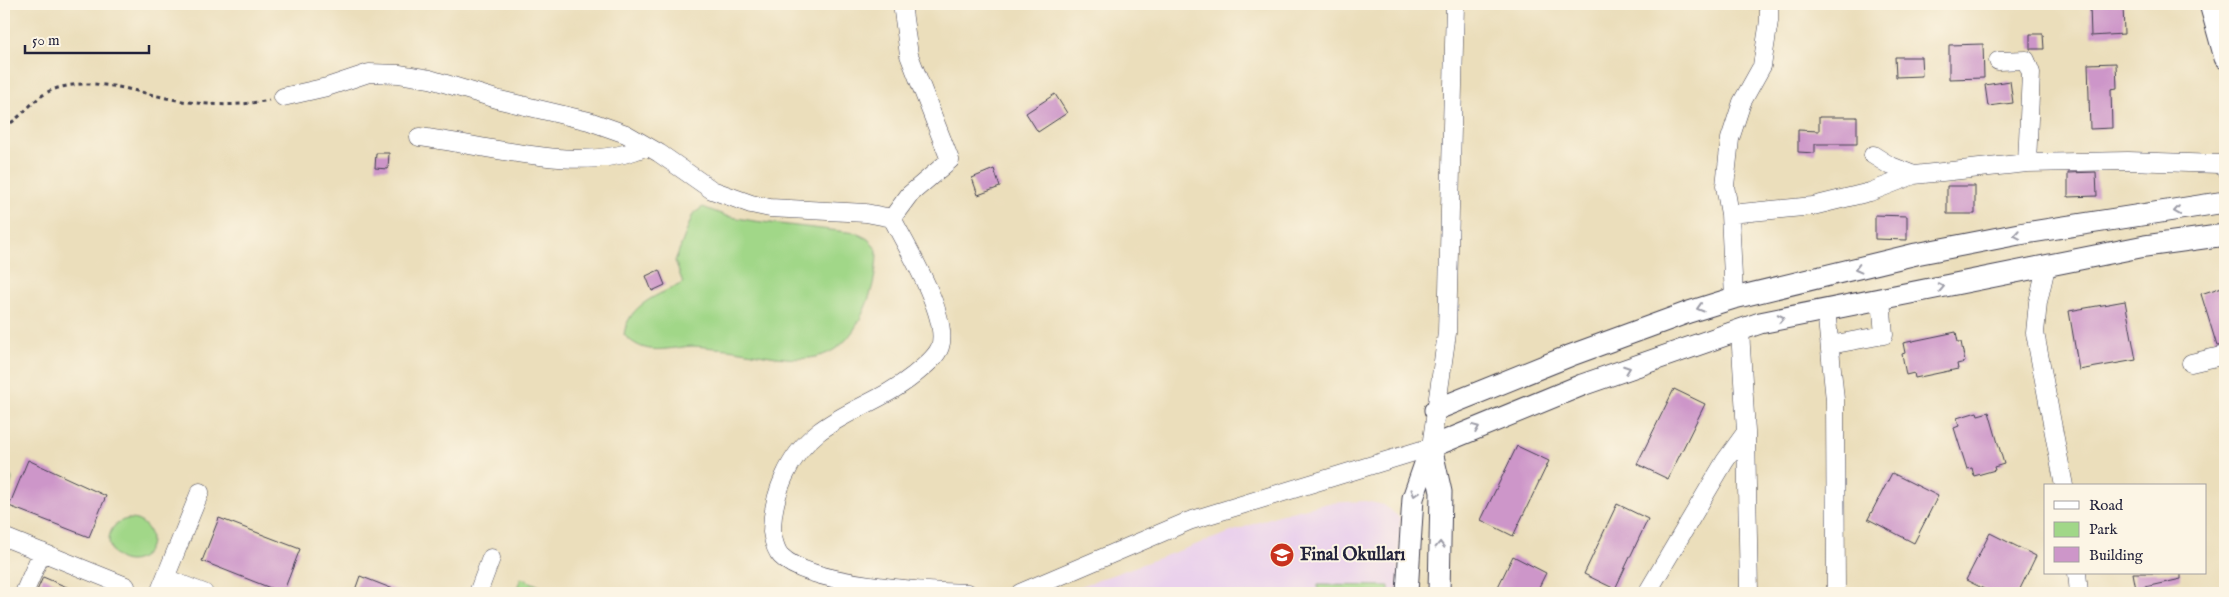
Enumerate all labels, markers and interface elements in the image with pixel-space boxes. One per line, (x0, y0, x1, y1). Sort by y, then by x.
scale bar (25, 22, 149, 54)
text: 50 m (32, 31, 60, 50)
one-way arrow (2173, 205, 2182, 215)
one-way arrow (2012, 229, 2021, 239)
one-way arrow (1853, 263, 1862, 274)
one-way arrow (1936, 282, 1945, 293)
one-way arrow (1697, 303, 1705, 313)
one-way arrow (1777, 313, 1786, 324)
one-way arrow (1622, 365, 1631, 375)
one-way arrow (1471, 424, 1480, 435)
legend (2044, 484, 2206, 574)
one-way arrow (1411, 489, 1421, 497)
text: Road (2089, 496, 2124, 515)
text: Park (2089, 520, 2119, 539)
one-way arrow (1435, 540, 1446, 548)
school or university icon: Final Okulları (1269, 542, 1295, 568)
place label: Final Okulları (1300, 544, 1406, 567)
text: Building (2089, 546, 2144, 565)

